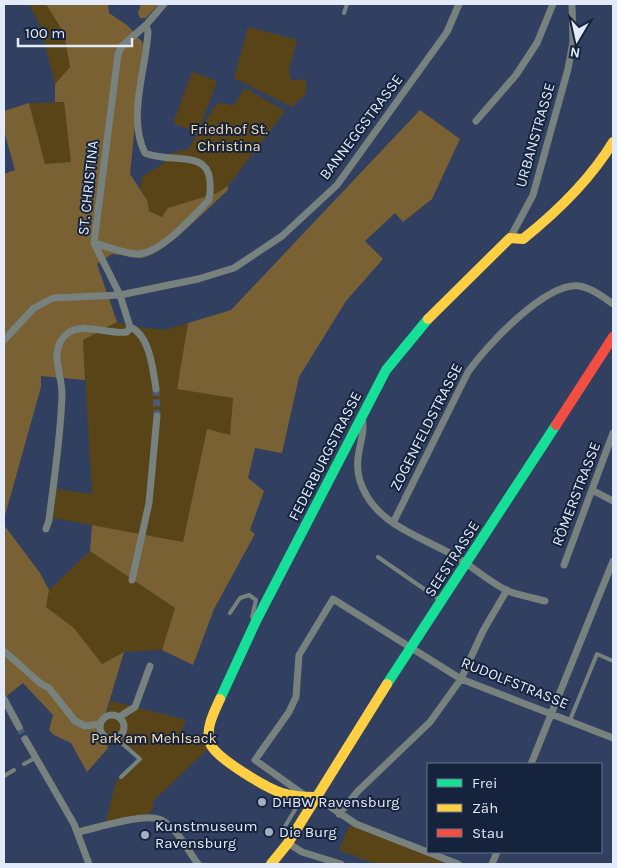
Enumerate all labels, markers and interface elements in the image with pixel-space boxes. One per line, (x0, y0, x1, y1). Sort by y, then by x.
scale bar (18, 15, 131, 47)
north arrow (552, 15, 602, 65)
text: 100 m (25, 24, 65, 42)
text: N (569, 43, 581, 62)
street label: BANNEGGSTRASSE (316, 71, 406, 183)
street label: URBANSTRASSE (511, 81, 559, 189)
park label: Friedhof St. Christina (190, 120, 268, 155)
street label: ST. CHRISTINA (74, 139, 102, 236)
street label: ZOGENFELDSTRASSE (386, 360, 466, 494)
street label: FEDERBURGSTRASSE (285, 388, 365, 524)
street label: RÖMERSTRASSE (548, 439, 604, 549)
street label: SEESTRASSE (421, 518, 483, 600)
street label: RUDOLFSTRASSE (459, 653, 571, 713)
park label: Park am Mehlsack (91, 729, 217, 747)
legend (427, 763, 602, 853)
text: Frei (472, 774, 497, 792)
place label: DHBW Ravensburg (272, 793, 400, 811)
marker: DHBW Ravensburg (256, 796, 268, 808)
text: Zäh (472, 799, 498, 817)
place label: Kunstmuseum Ravensburg (155, 817, 258, 852)
place label: Die Burg (279, 823, 337, 841)
text: Stau (472, 824, 504, 842)
marker: Die Burg (263, 826, 275, 838)
marker: Kunstmuseum Ravensburg (139, 829, 151, 841)

